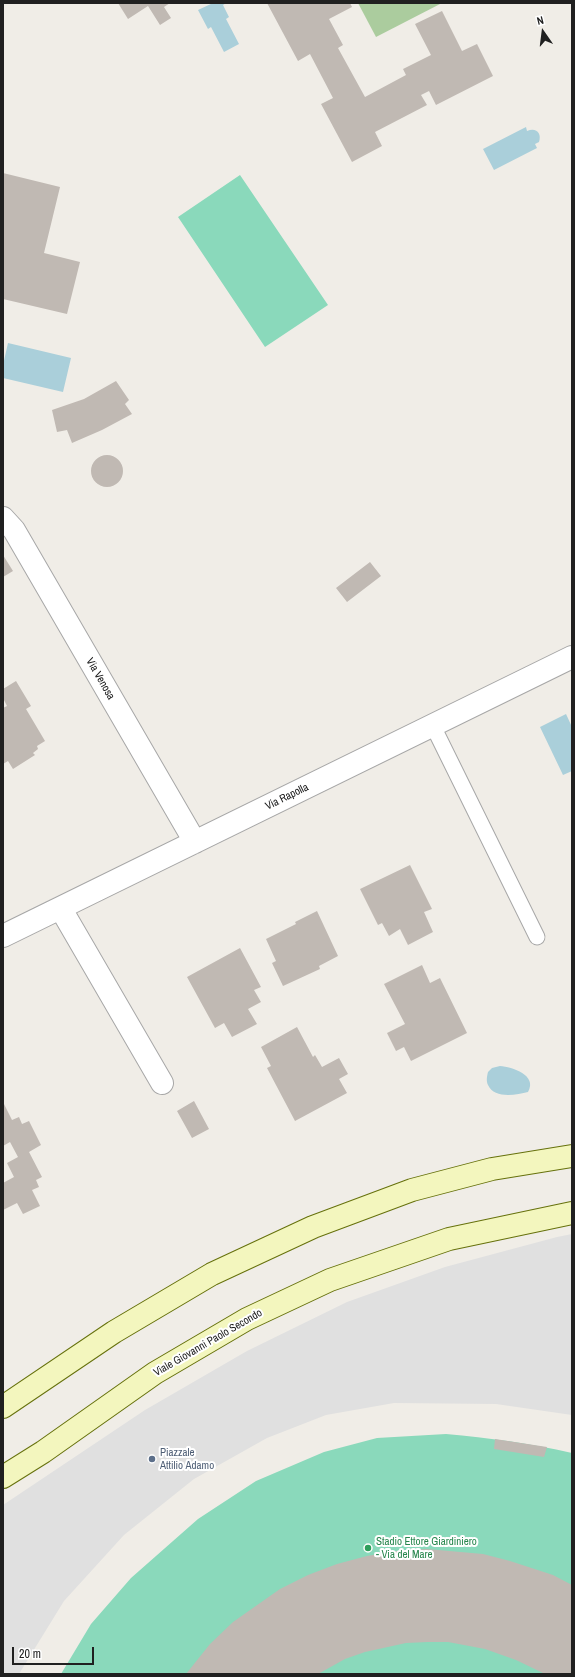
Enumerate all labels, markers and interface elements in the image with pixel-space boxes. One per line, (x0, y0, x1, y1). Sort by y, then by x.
north arrow (523, 12, 563, 52)
text: N (535, 13, 545, 28)
street label: Via Venosa (83, 656, 117, 702)
street label: Via Rapolla (263, 781, 311, 813)
street label: Viale Giovanni Paolo Secondo (151, 1306, 265, 1380)
place label: Piazzale Attilio Adamo (160, 1446, 214, 1472)
marker: Piazzale Attilio Adamo (147, 1454, 157, 1464)
place label: Stadio Ettore Giardiniero - Via del Mare (376, 1535, 477, 1561)
marker: Stadio Ettore Giardiniero - Via del Mare (363, 1543, 373, 1553)
scale bar (14, 1639, 96, 1665)
text: 20 m (19, 1646, 41, 1662)

